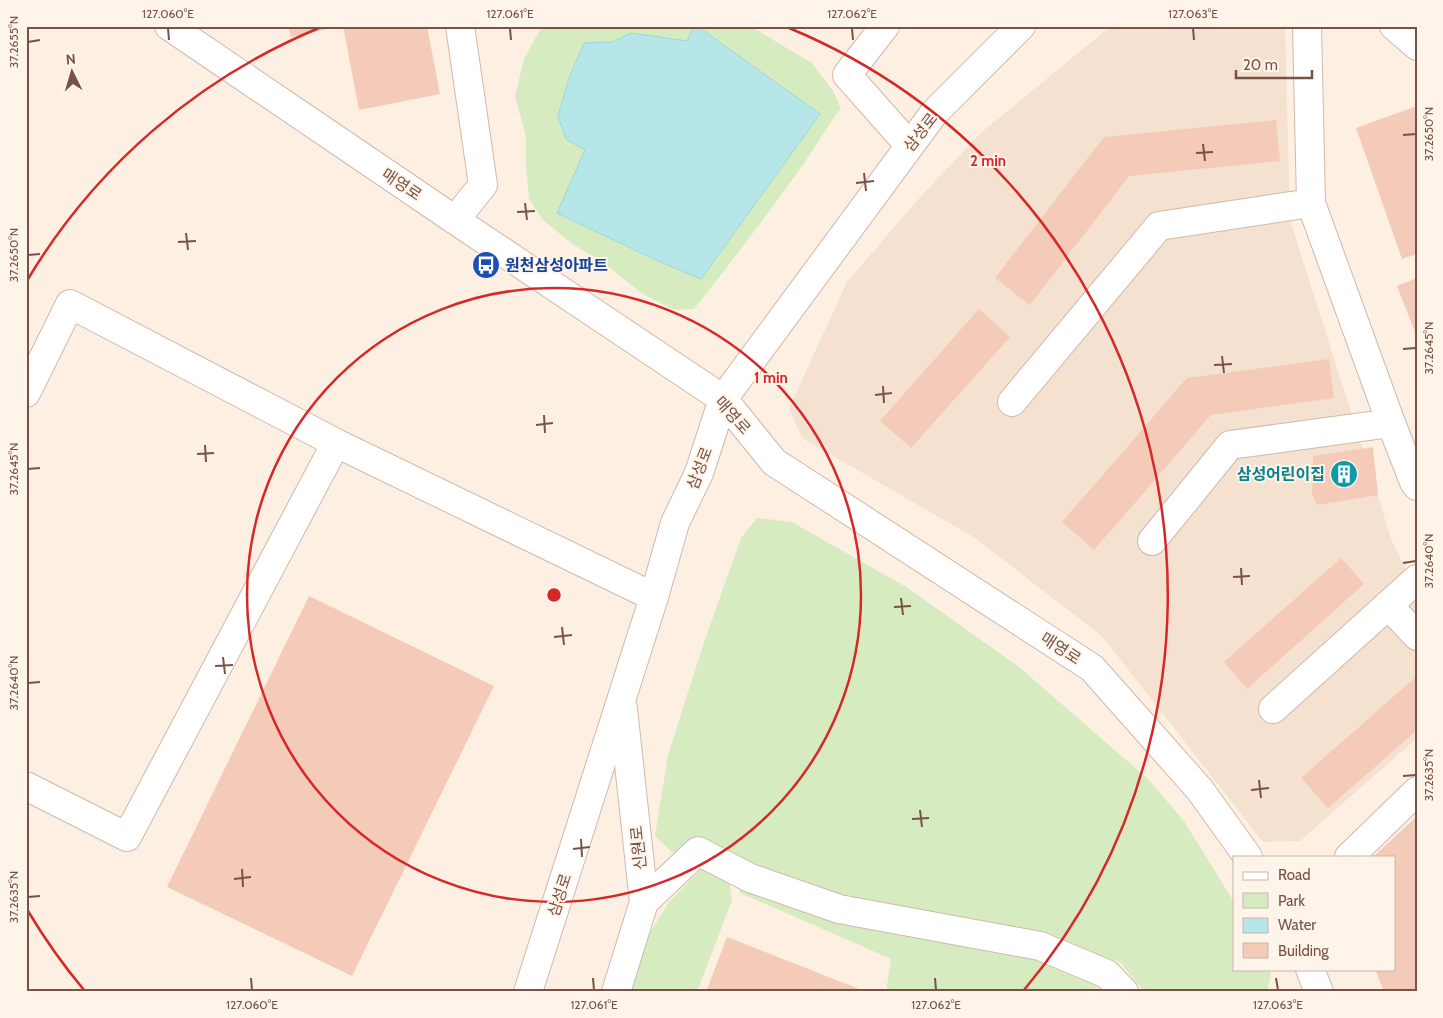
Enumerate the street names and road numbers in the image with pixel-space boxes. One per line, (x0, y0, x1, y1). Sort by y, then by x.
street label: 삼성로 (899, 109, 942, 156)
street label: 매영로 (378, 164, 426, 205)
street label: 매영로 (711, 393, 755, 438)
street label: 삼성로 (683, 444, 716, 492)
street label: 매영로 (1037, 628, 1085, 669)
street label: 신원로 (627, 825, 650, 871)
street label: 삼성로 (544, 871, 575, 919)

